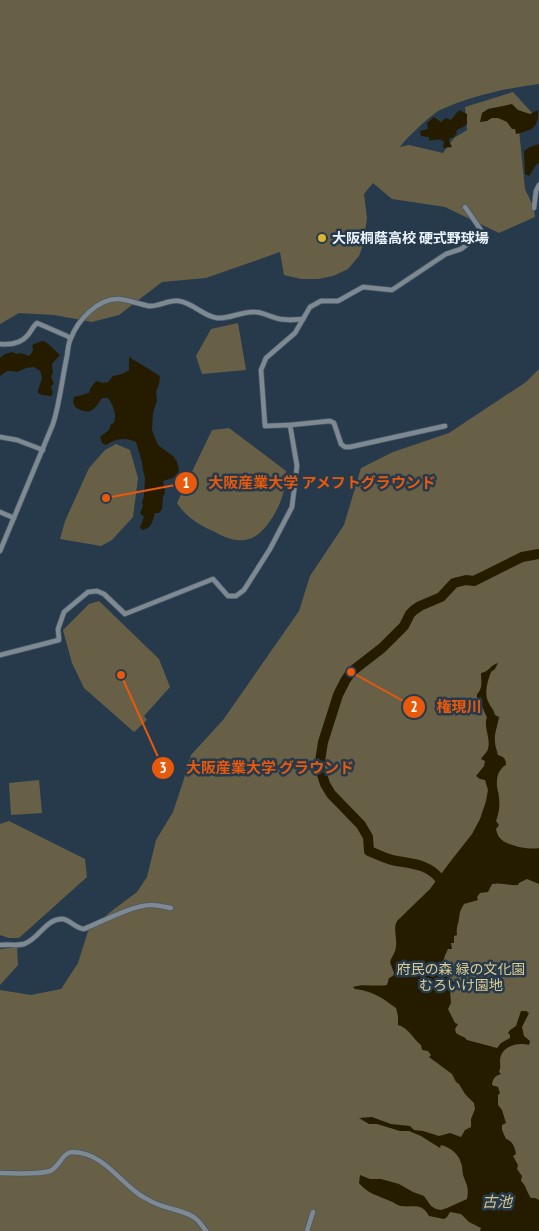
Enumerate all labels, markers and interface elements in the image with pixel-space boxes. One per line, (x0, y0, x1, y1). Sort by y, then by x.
place label: 大阪桐蔭高校 硬式野球場 (332, 229, 489, 247)
marker: 大阪桐蔭高校 硬式野球場 (316, 232, 328, 244)
callout: 大阪産業大学 アメフトグラウンド (173, 468, 446, 498)
text: 1 (182, 473, 190, 492)
text: 大阪産業大学 アメフトグラウンド (208, 473, 436, 492)
callout: 権現川 (402, 692, 492, 722)
text: 2 (410, 697, 418, 716)
text: 権現川 (436, 697, 482, 716)
callout: 大阪産業大学 グラウンド (151, 753, 364, 783)
text: 3 (159, 758, 167, 777)
text: 大阪産業大学 グラウンド (186, 758, 354, 777)
park label: 府民の森 緑の文化園 むろいけ園地 (397, 960, 525, 994)
water label: 古池 (482, 1192, 514, 1211)

